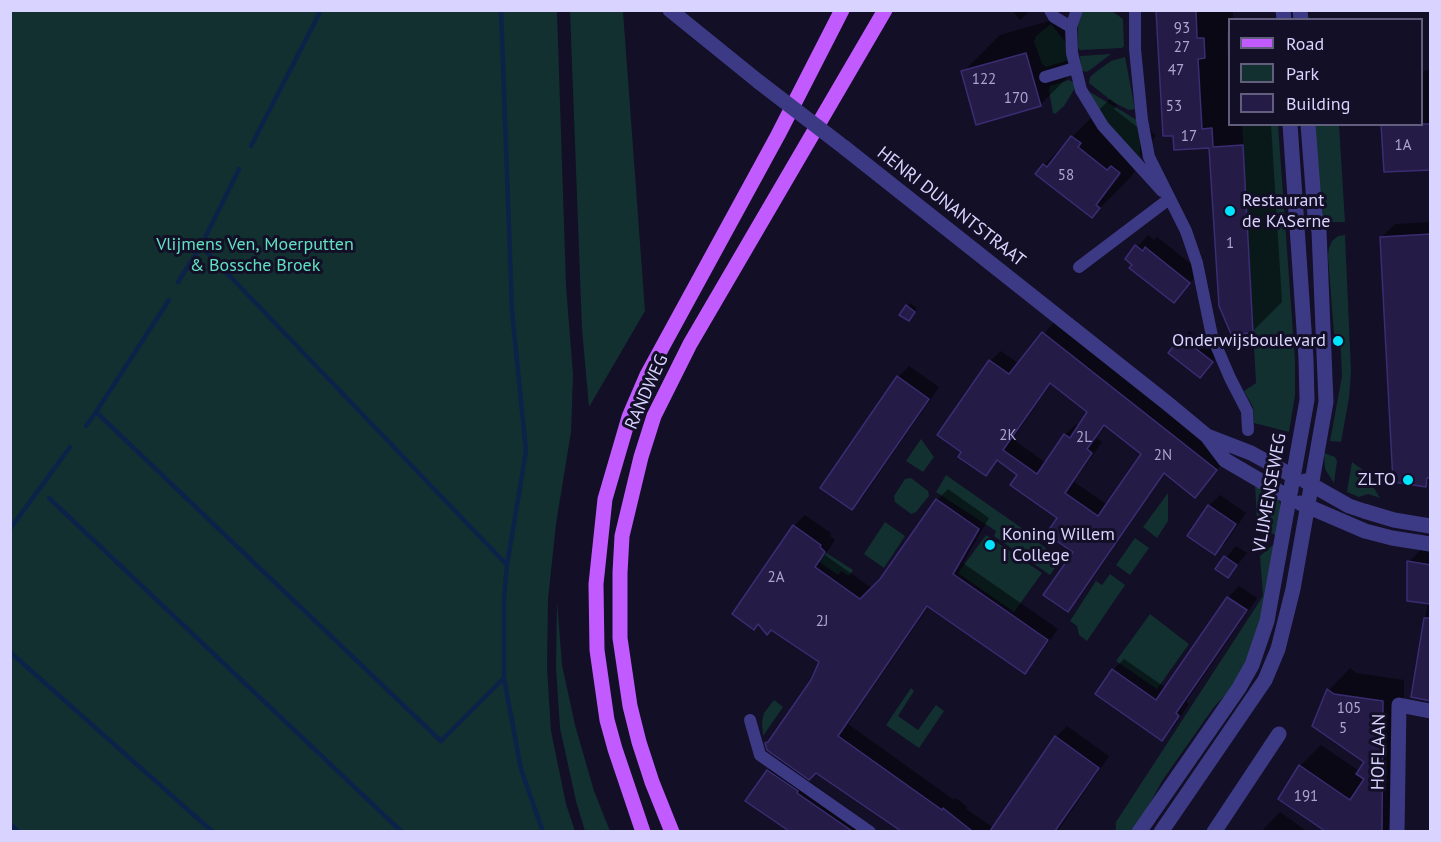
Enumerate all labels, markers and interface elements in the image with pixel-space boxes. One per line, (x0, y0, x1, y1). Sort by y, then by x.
legend (1228, 18, 1423, 126)
house number: 93 (1174, 20, 1190, 38)
text: Road (1286, 32, 1324, 55)
house number: 27 (1174, 39, 1190, 57)
house number: 47 (1168, 62, 1184, 80)
text: Park (1286, 62, 1319, 85)
house number: 122 (972, 71, 996, 89)
house number: 170 (1004, 90, 1028, 108)
text: Building (1286, 92, 1350, 115)
house number: 53 (1166, 98, 1182, 116)
house number: 17 (1181, 128, 1197, 146)
house number: 1A (1395, 137, 1411, 155)
street label: HENRI DUNANTSTRAAT (872, 142, 1030, 272)
house number: 58 (1058, 167, 1074, 185)
place label: Restaurant de KASerne (1242, 190, 1330, 232)
marker: Restaurant de KASerne (1223, 204, 1237, 218)
park label: Vlijmens Ven, Moerputten & Bossche Broek (156, 234, 354, 276)
house number: 1 (1226, 235, 1234, 253)
place label: Onderwijsboulevard (1172, 330, 1326, 352)
marker: Onderwijsboulevard (1331, 334, 1345, 348)
street label: RANDWEG (621, 351, 673, 433)
house number: 2K (999, 427, 1017, 445)
house number: 2L (1076, 429, 1092, 447)
street label: VLIJMENSEWEG (1249, 432, 1291, 554)
house number: 2N (1154, 447, 1172, 465)
place label: ZLTO (1358, 469, 1396, 491)
marker: ZLTO (1401, 473, 1415, 487)
place label: Koning Willem I College (1002, 524, 1115, 566)
marker: Koning Willem I College (983, 538, 997, 552)
house number: 2A (768, 569, 784, 587)
house number: 2J (816, 613, 828, 631)
house number: 105 (1337, 700, 1361, 718)
street label: HOFLAAN (1368, 714, 1390, 790)
house number: 5 (1339, 720, 1347, 738)
house number: 191 (1294, 788, 1318, 806)

